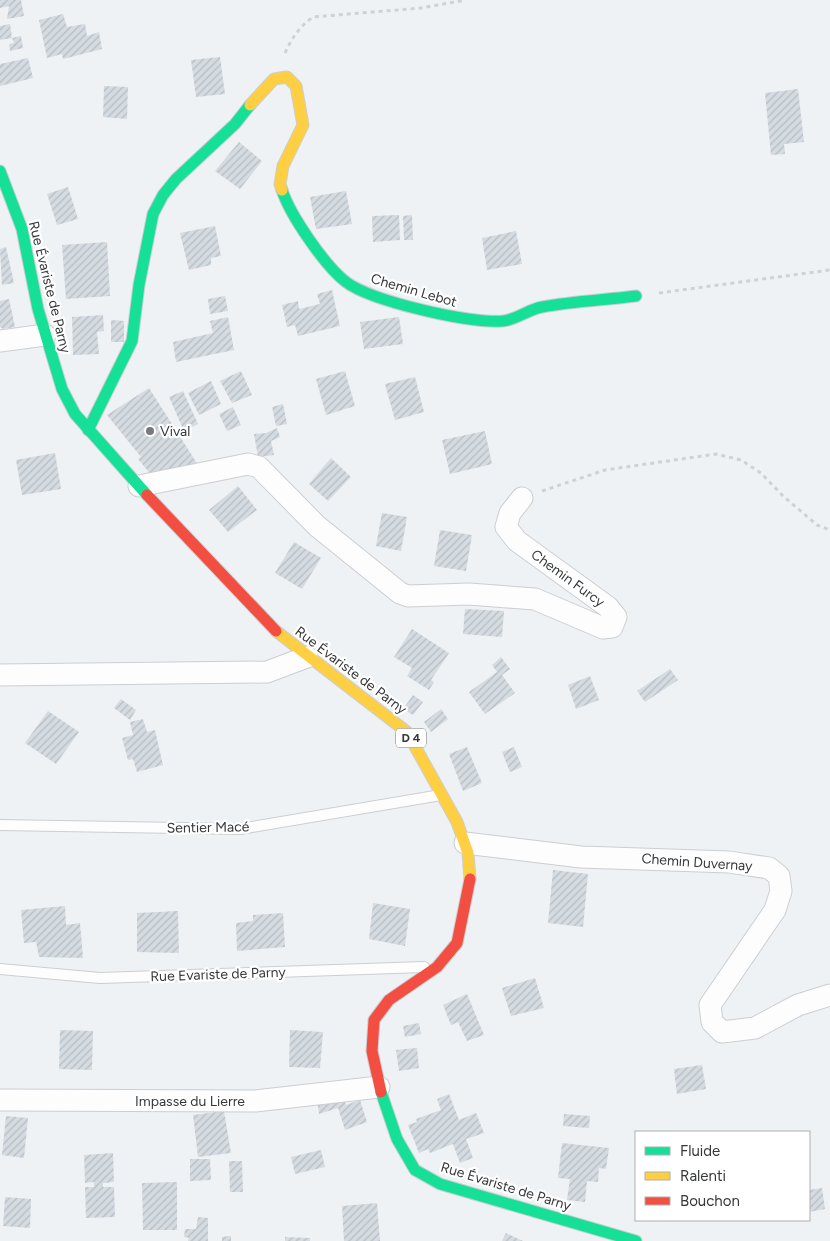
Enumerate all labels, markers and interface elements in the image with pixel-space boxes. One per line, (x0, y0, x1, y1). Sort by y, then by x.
street label: Rue Évariste de Parny (25, 219, 74, 355)
street label: Chemin Lebot (369, 270, 459, 311)
place label: Vival (160, 423, 190, 440)
marker: Vival (144, 425, 156, 437)
street label: Chemin Furcy (528, 546, 608, 611)
street label: Rue Évariste de Parny (292, 623, 410, 718)
road number: D 4 (396, 728, 426, 748)
street label: Sentier Macé (167, 818, 250, 837)
street label: Chemin Duvernay (641, 850, 754, 875)
street label: Rue Evariste de Parny (150, 964, 287, 985)
street label: Impasse du Lierre (135, 1093, 245, 1110)
legend (635, 1131, 810, 1221)
text: Fluide (680, 1142, 720, 1160)
street label: Rue Évariste de Parny (439, 1159, 574, 1215)
text: Ralenti (680, 1167, 726, 1185)
text: Bouchon (680, 1192, 740, 1210)

